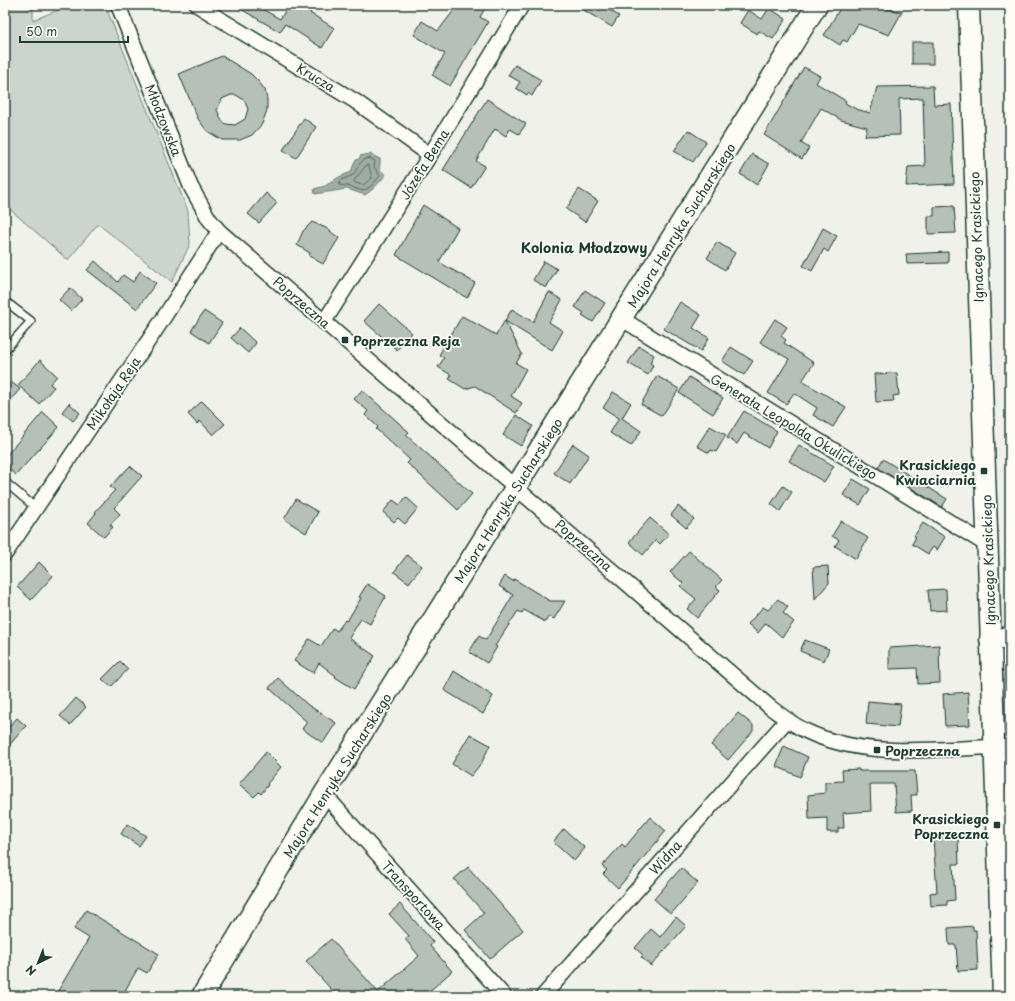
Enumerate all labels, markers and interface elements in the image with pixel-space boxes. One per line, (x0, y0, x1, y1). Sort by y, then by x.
scale bar (20, 18, 128, 44)
text: 50 m (26, 22, 57, 40)
street label: Krucza (293, 58, 340, 96)
street label: Młodzowska (141, 81, 187, 160)
street label: Józefa Bema (395, 124, 454, 203)
street label: Majora Henryka Sucharskiego (622, 139, 740, 311)
street label: Ignacego Krasickiego (964, 171, 988, 303)
district label: Kolonia Młodzowy (521, 237, 647, 258)
street label: Poprzeczna (269, 272, 335, 333)
place label: Poprzeczna Reja (353, 331, 461, 350)
marker: Poprzeczna Reja (340, 335, 350, 345)
street label: Mikołaja Reja (81, 352, 145, 434)
street label: Generała Leopolda Okulickiego (707, 369, 881, 483)
street label: Majora Henryka Sucharskiego (449, 414, 567, 586)
place label: Krasickiego Kwiaciarnia (895, 455, 976, 489)
marker: Krasickiego Kwiaciarnia (979, 466, 989, 476)
street label: Ignacego Krasickiego (976, 494, 1000, 626)
street label: Poprzeczna (551, 515, 617, 576)
street label: Majora Henryka Sucharskiego (278, 689, 396, 861)
place label: Poprzeczna (885, 741, 960, 760)
marker: Poprzeczna (872, 745, 882, 755)
place label: Krasickiego Poprzeczna (912, 809, 989, 843)
marker: Krasickiego Poprzeczna (992, 820, 1002, 830)
street label: Widna (644, 835, 686, 878)
street label: Transportowa (378, 856, 451, 934)
north arrow (18, 943, 58, 983)
text: N (22, 961, 40, 980)

